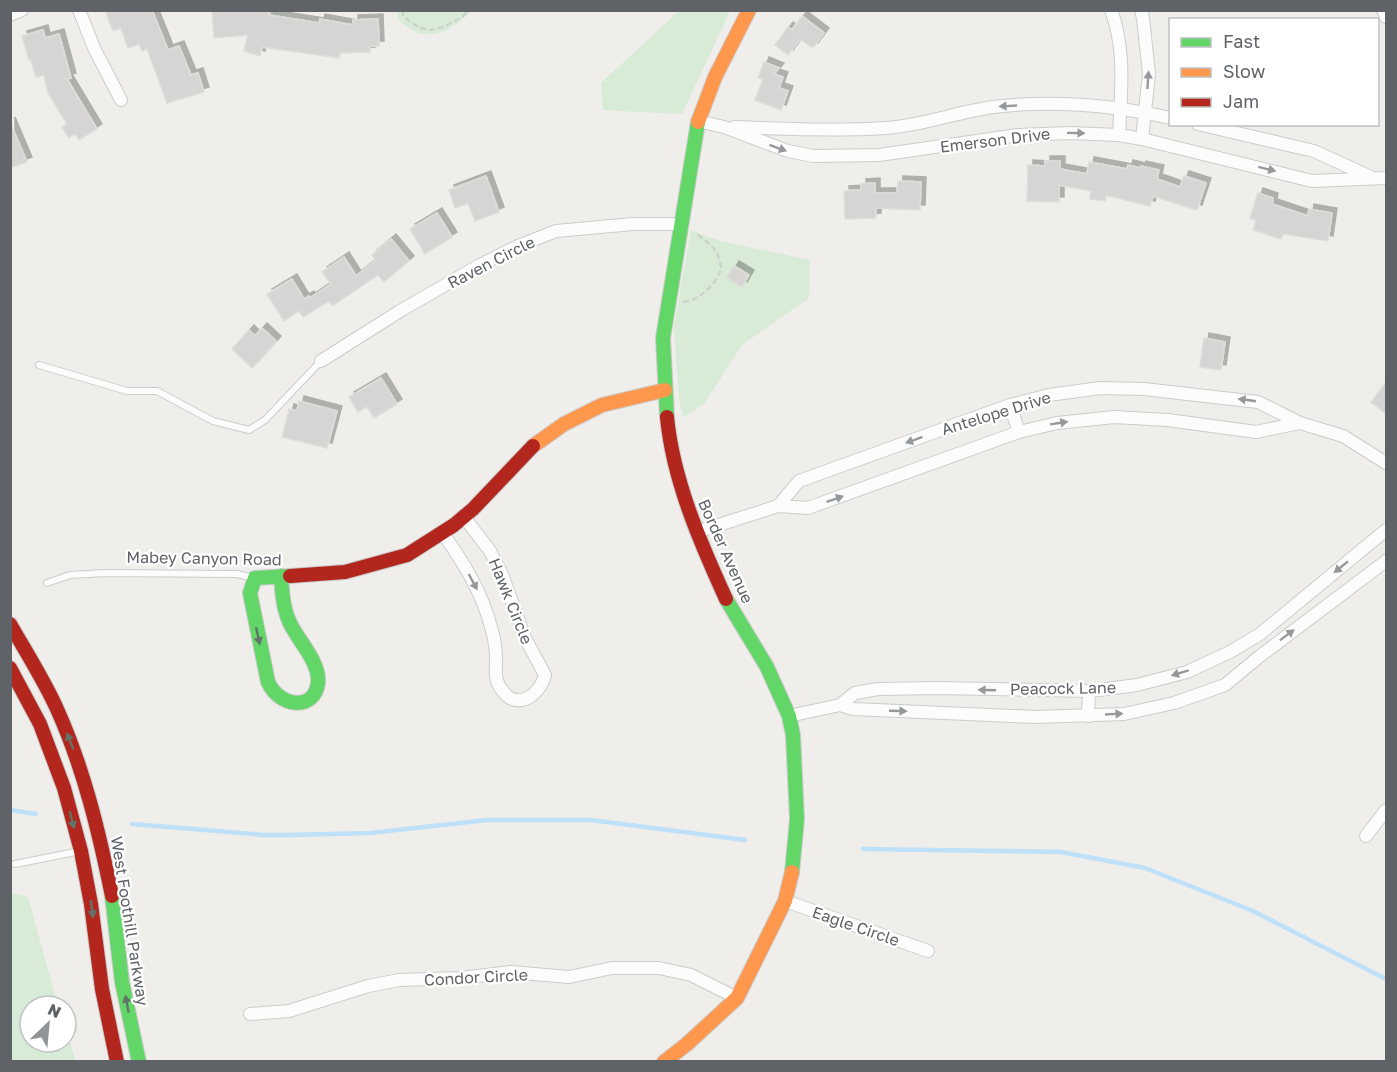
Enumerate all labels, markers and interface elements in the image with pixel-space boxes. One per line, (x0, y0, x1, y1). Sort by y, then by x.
legend (1169, 18, 1379, 126)
text: Fast (1223, 30, 1260, 52)
text: Slow (1223, 60, 1266, 82)
one-way arrow (1144, 71, 1153, 90)
text: Jam (1223, 90, 1259, 112)
one-way arrow (999, 102, 1018, 111)
street label: Emerson Drive (939, 123, 1051, 157)
one-way arrow (1066, 128, 1085, 138)
one-way arrow (770, 143, 788, 153)
one-way arrow (1257, 165, 1276, 175)
street label: Raven Circle (444, 231, 538, 293)
street label: Antelope Drive (939, 387, 1053, 439)
one-way arrow (1238, 396, 1257, 405)
one-way arrow (1050, 418, 1069, 427)
one-way arrow (905, 435, 923, 445)
one-way arrow (826, 493, 844, 503)
street label: Border Avenue (694, 496, 758, 606)
street label: Mabey Canyon Road (126, 547, 282, 569)
street label: Hawk Circle (485, 555, 537, 647)
one-way arrow (1333, 561, 1349, 574)
one-way arrow (468, 574, 478, 591)
one-way arrow (254, 626, 263, 645)
one-way arrow (1280, 630, 1295, 642)
one-way arrow (1171, 669, 1189, 678)
street label: Peacock Lane (1010, 677, 1116, 699)
one-way arrow (977, 685, 996, 694)
one-way arrow (889, 706, 908, 715)
one-way arrow (1105, 710, 1124, 719)
one-way arrow (65, 732, 75, 750)
one-way arrow (68, 811, 78, 829)
street label: West Foothill Parkway (107, 835, 153, 1007)
one-way arrow (87, 899, 96, 918)
street label: Eagle Circle (810, 902, 902, 950)
street label: Condor Circle (423, 964, 529, 990)
north arrow (18, 994, 78, 1054)
one-way arrow (122, 995, 131, 1014)
text: N (45, 999, 64, 1022)

